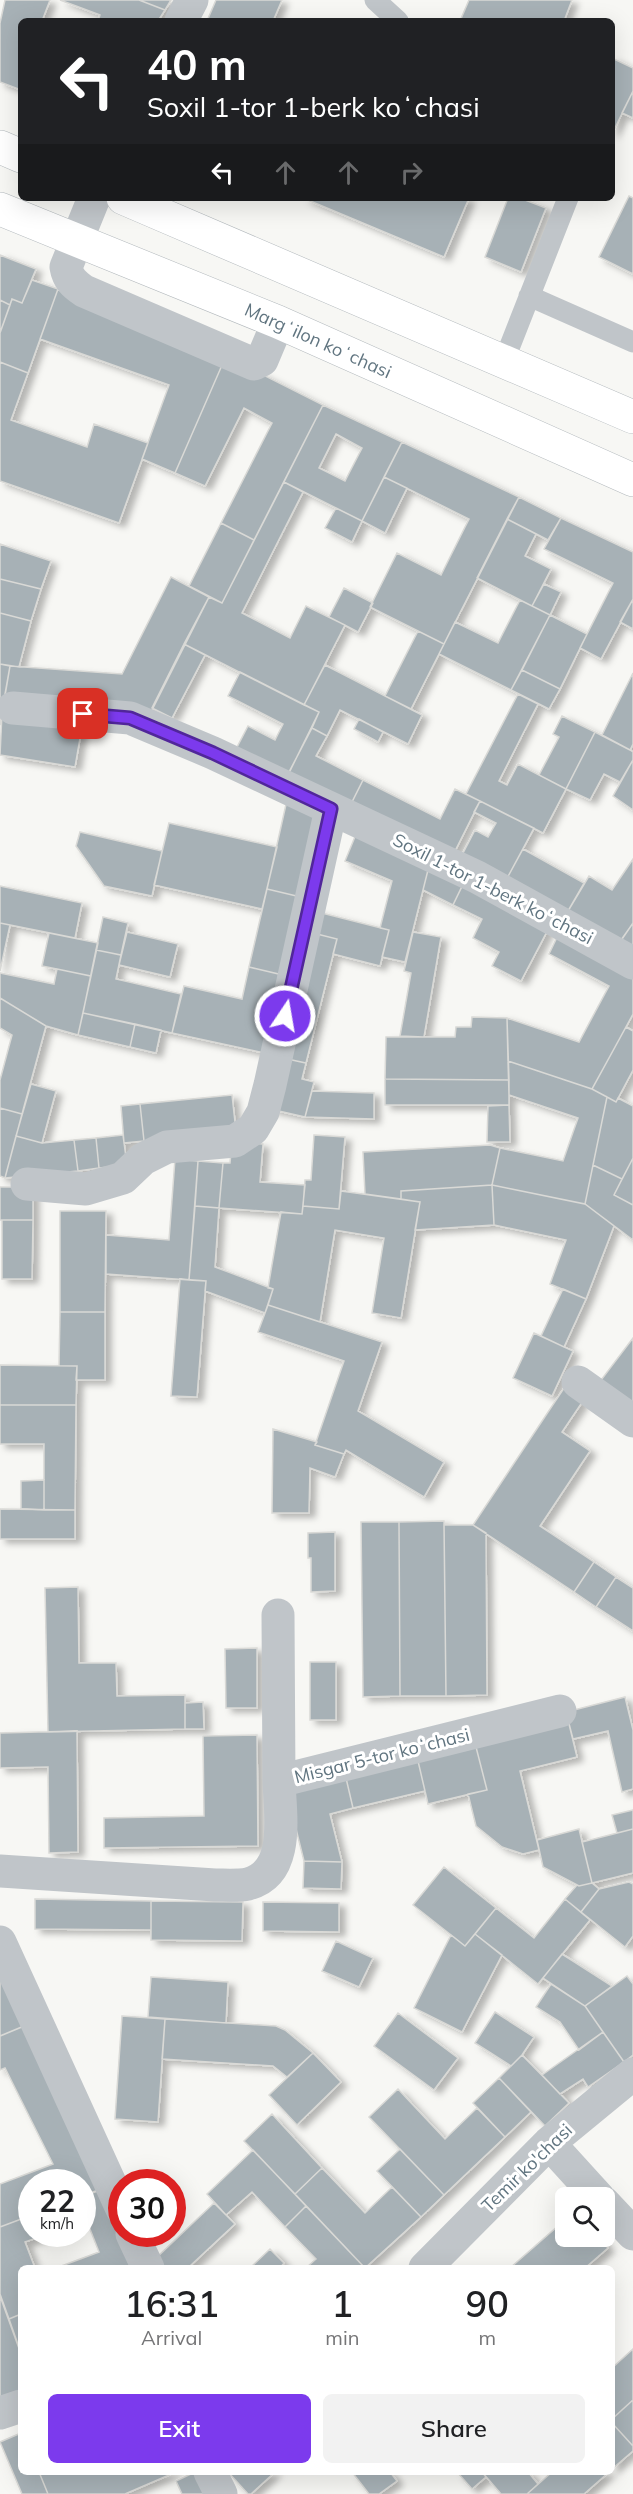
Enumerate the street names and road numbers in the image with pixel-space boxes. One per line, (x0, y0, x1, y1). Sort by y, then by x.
street label: Margʻilon koʻchasi (241, 298, 395, 383)
street label: Soxil 1-tor 1-berk koʻchasi (389, 828, 597, 949)
street label: Misgar 5-tor koʻchasi (292, 1723, 472, 1788)
street label: Temir ko'chasi (476, 2119, 577, 2217)

